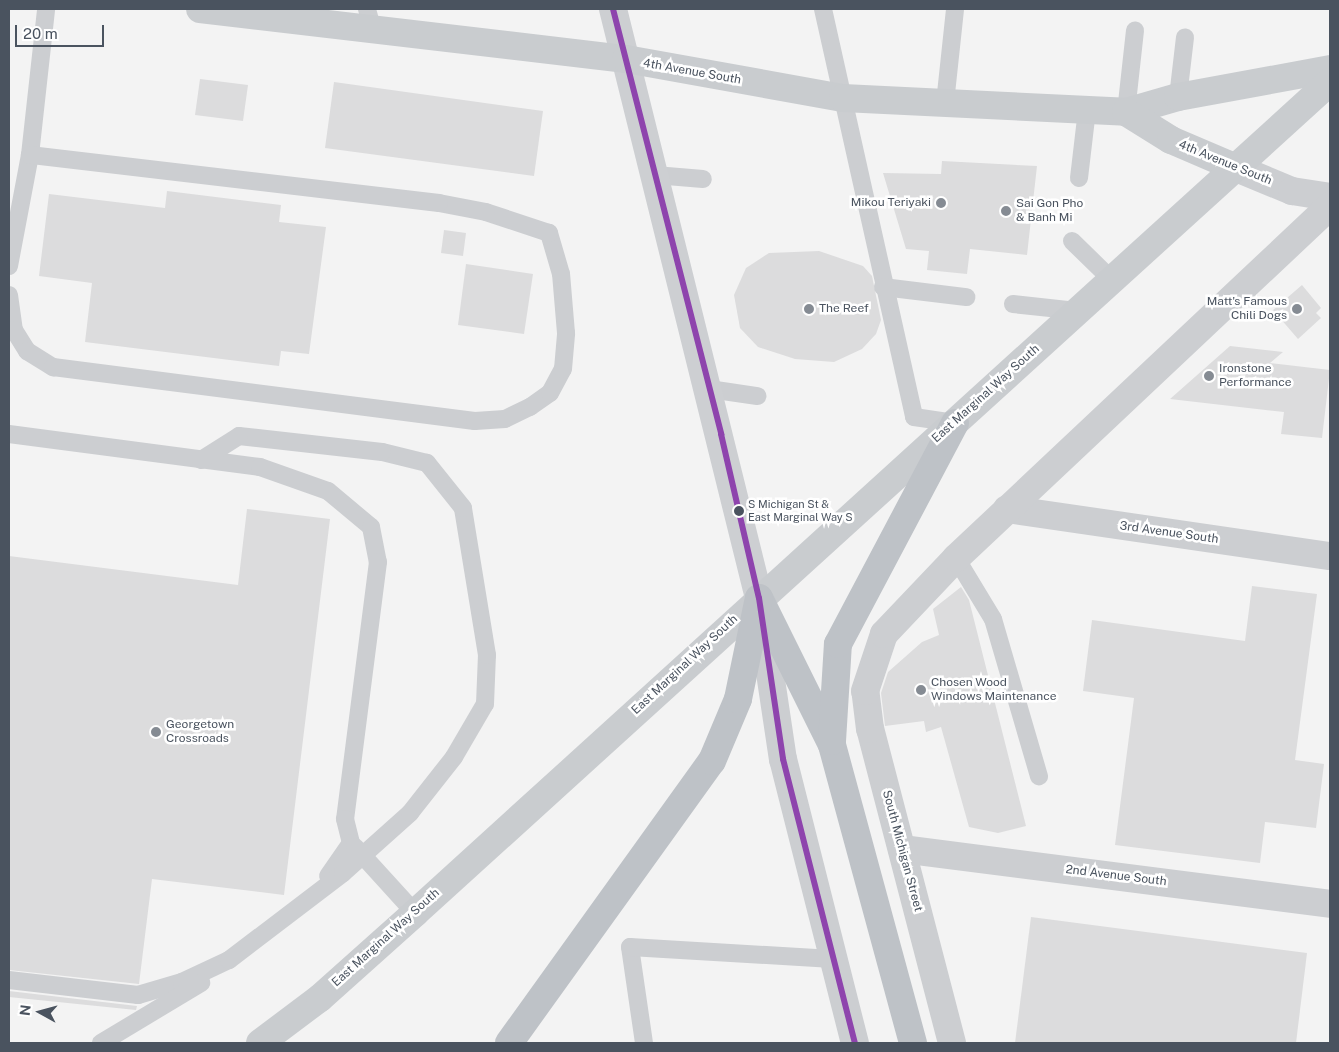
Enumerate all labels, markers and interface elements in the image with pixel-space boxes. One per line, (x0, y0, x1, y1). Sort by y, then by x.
scale bar (18, 15, 106, 47)
text: 20 m (23, 25, 58, 42)
street label: 4th Avenue South (642, 56, 742, 88)
street label: 4th Avenue South (1176, 138, 1274, 188)
place label: Mikou Teriyaki (851, 196, 931, 210)
marker: Mikou Teriyaki (935, 197, 947, 209)
place label: Sai Gon Pho & Banh Mi (1016, 197, 1083, 225)
marker: Sai Gon Pho & Banh Mi (1000, 205, 1012, 217)
place label: Matt's Famous Chili Dogs (1207, 295, 1287, 323)
place label: The Reef (819, 302, 869, 316)
marker: The Reef (803, 303, 815, 315)
marker: Matt's Famous Chili Dogs (1291, 303, 1303, 315)
street label: East Marginal Way South (929, 342, 1043, 446)
place label: Ironstone Performance (1219, 362, 1291, 390)
marker: Ironstone Performance (1203, 370, 1215, 382)
place label: S Michigan St & East Marginal Way S (748, 498, 853, 524)
marker: S Michigan St & East Marginal Way S (734, 506, 744, 516)
street label: 3rd Avenue South (1119, 519, 1219, 547)
street label: East Marginal Way South (629, 612, 741, 718)
place label: Chosen Wood Windows Maintenance (931, 676, 1056, 704)
marker: Chosen Wood Windows Maintenance (915, 684, 927, 696)
place label: Georgetown Crossroads (166, 718, 234, 746)
marker: Georgetown Crossroads (150, 726, 162, 738)
street label: South Michigan Street (879, 789, 925, 913)
street label: 2nd Avenue South (1065, 863, 1167, 889)
street label: East Marginal Way South (329, 886, 443, 990)
north arrow (15, 987, 65, 1037)
text: N (17, 1004, 34, 1017)

